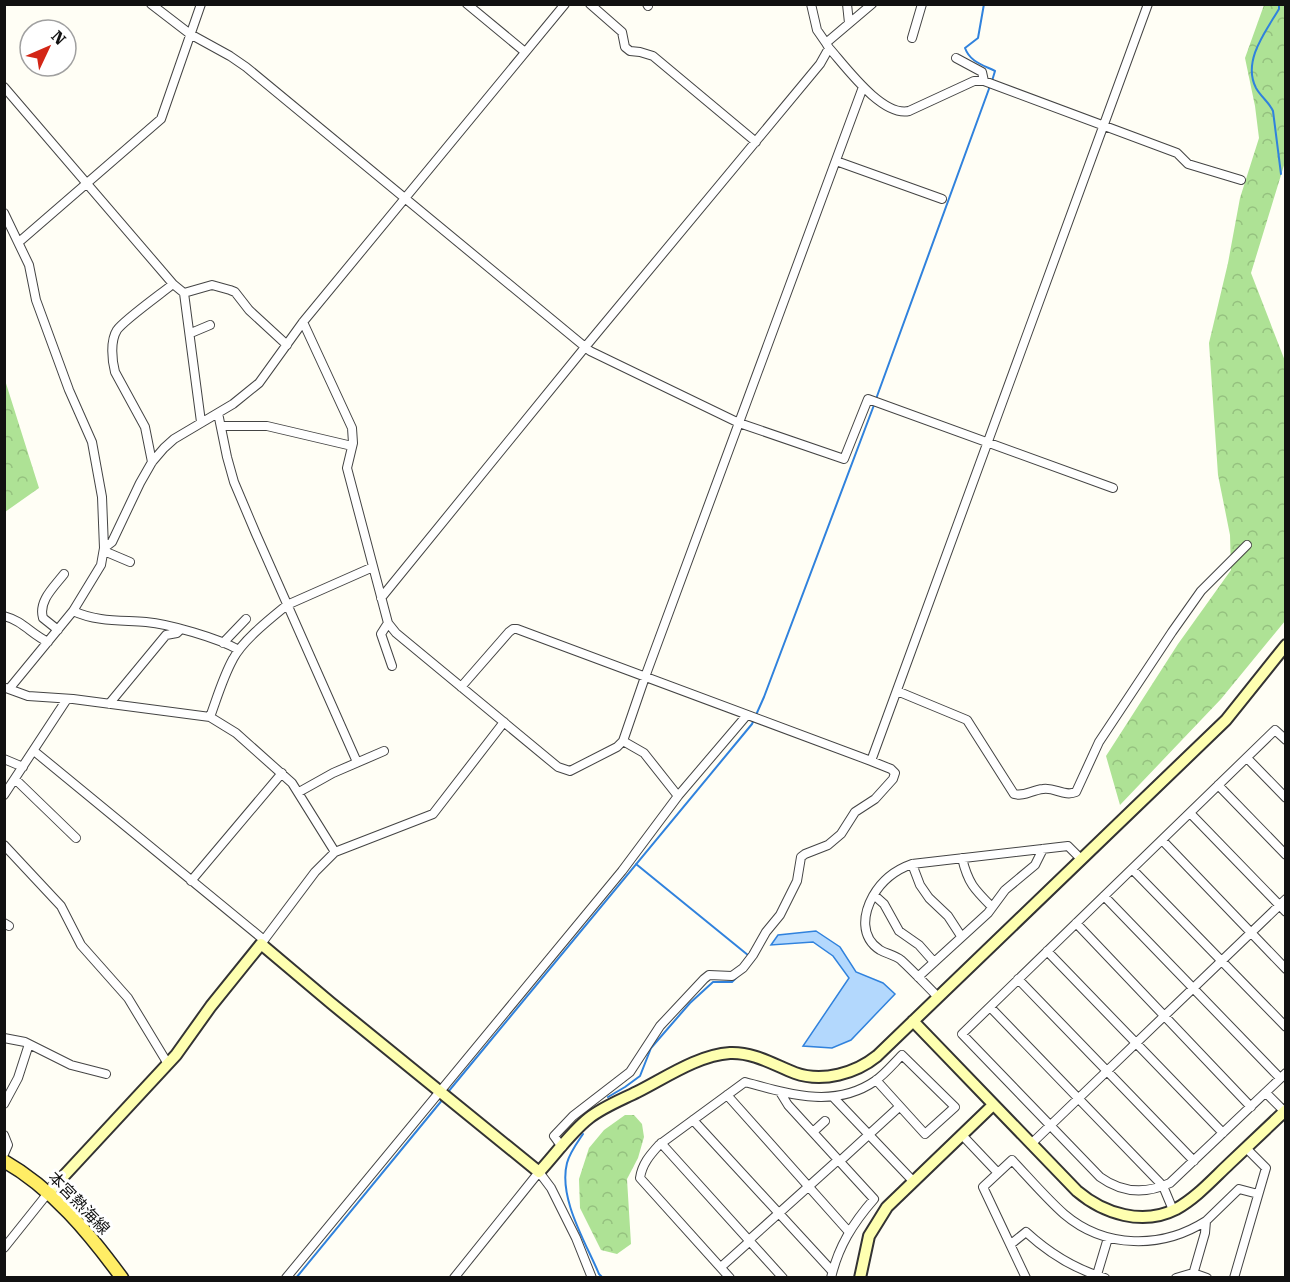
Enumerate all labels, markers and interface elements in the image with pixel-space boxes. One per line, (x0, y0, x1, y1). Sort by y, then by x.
north arrow (18, 18, 78, 78)
text: N (47, 27, 70, 49)
street label: 本宮熱海線 (44, 1168, 114, 1238)

